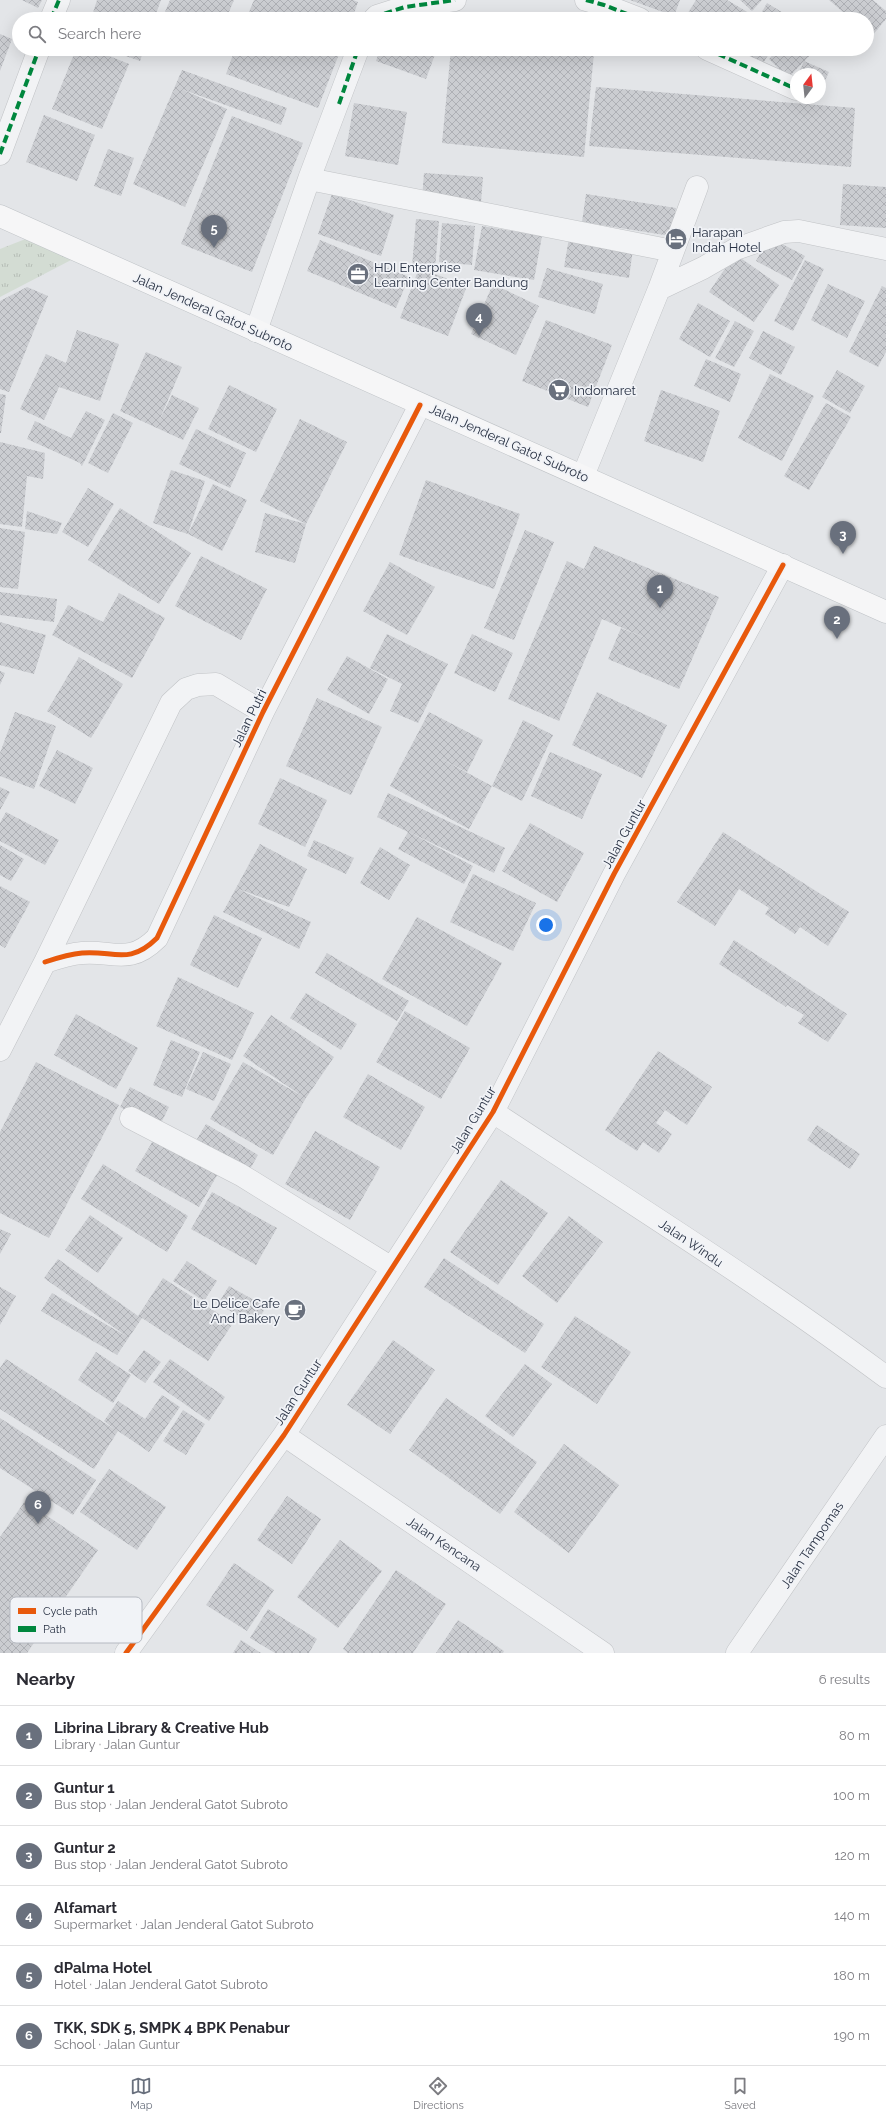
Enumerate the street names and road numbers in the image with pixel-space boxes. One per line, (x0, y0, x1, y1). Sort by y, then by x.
street label: Jalan Jenderal Gatot Subroto (131, 270, 295, 354)
street label: Jalan Jenderal Gatot Subroto (427, 401, 591, 485)
street label: Jalan Putri (229, 687, 269, 749)
street label: Jalan Guntur (599, 797, 649, 871)
street label: Jalan Guntur (447, 1083, 499, 1156)
street label: Jalan Windu (656, 1216, 726, 1270)
street label: Jalan Guntur (271, 1356, 325, 1428)
street label: Jalan Tampomas (778, 1499, 846, 1591)
street label: Jalan Kencana (404, 1514, 484, 1574)

